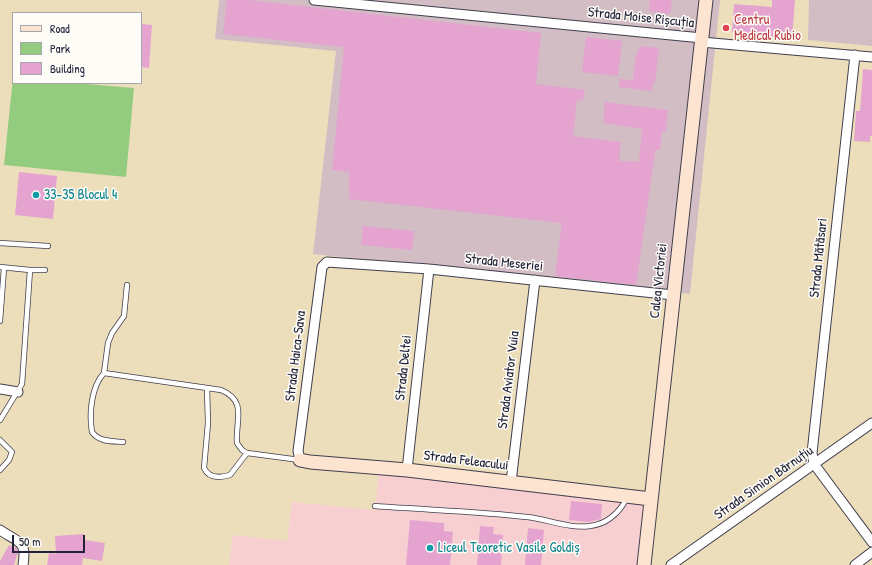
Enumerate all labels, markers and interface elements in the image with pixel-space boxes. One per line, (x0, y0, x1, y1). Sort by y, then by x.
street label: Strada Moise Rișcuția (587, 4, 695, 32)
legend (12, 12, 142, 84)
place label: Centru Medical Rubio (734, 12, 801, 44)
text: Road (50, 20, 70, 37)
marker: Centru Medical Rubio (721, 23, 731, 33)
text: Park (50, 40, 70, 57)
text: Building (50, 60, 85, 77)
place label: 33-35 Blocul 4 (44, 187, 117, 203)
marker: 33-35 Blocul 4 (31, 190, 41, 200)
street label: Strada Mătăsari (806, 217, 832, 299)
street label: Calea Victoriei (647, 243, 671, 319)
street label: Strada Meseriei (464, 251, 544, 275)
street label: Strada Haica-Sava (282, 310, 310, 402)
street label: Strada Aviator Vuia (495, 330, 523, 430)
street label: Strada Deltei (392, 334, 416, 402)
street label: Strada Simion Bărnuțiu (711, 443, 817, 523)
street label: Strada Feleacului (423, 447, 509, 475)
scale bar (14, 527, 87, 553)
text: 50 m (19, 533, 40, 550)
place label: Liceul Teoretic Vasile Goldiș (438, 540, 580, 556)
marker: Liceul Teoretic Vasile Goldiș (425, 543, 435, 553)

